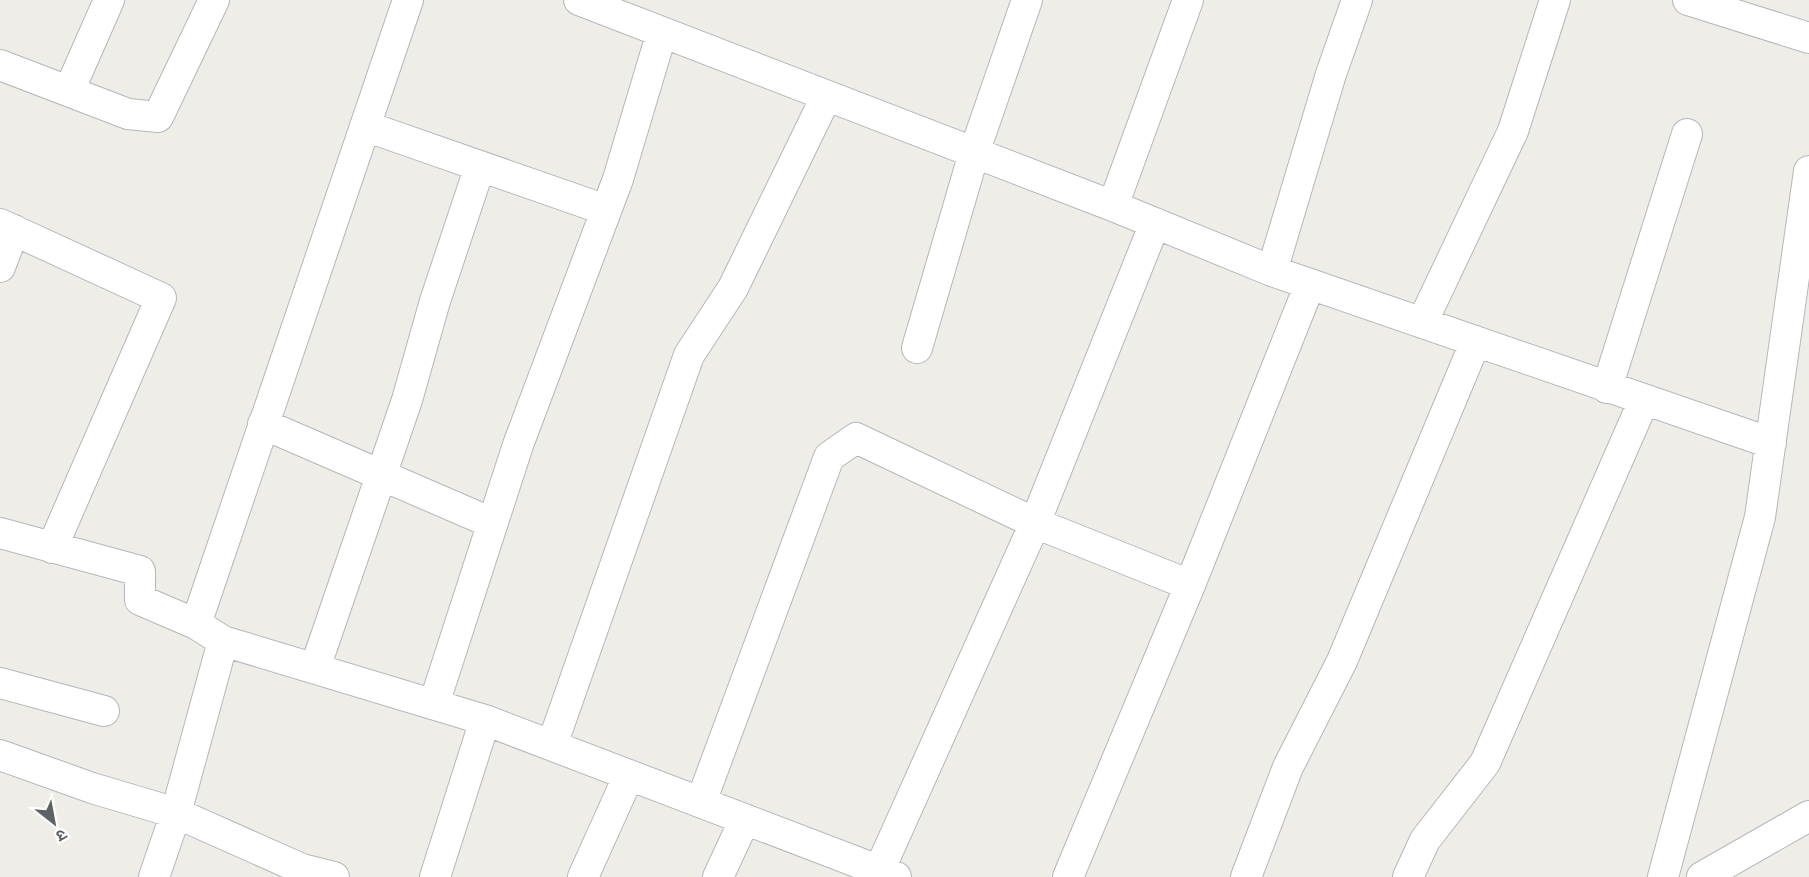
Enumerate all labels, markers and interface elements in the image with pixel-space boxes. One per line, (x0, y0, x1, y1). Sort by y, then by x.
north arrow (24, 793, 84, 853)
text: उ (51, 823, 71, 847)

